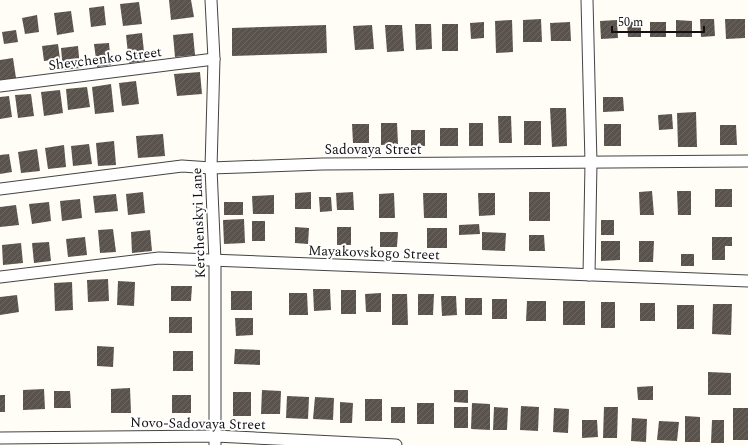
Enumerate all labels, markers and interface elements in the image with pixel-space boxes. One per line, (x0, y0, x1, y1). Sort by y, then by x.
scale bar (612, 8, 704, 34)
text: 50 m (618, 13, 643, 32)
street label: Shevchenko Street (47, 41, 163, 76)
street label: Sadovaya Street (324, 139, 422, 160)
street label: Kerchenskyi Lane (186, 167, 211, 279)
street label: Mayakovskogo Street (308, 240, 440, 265)
street label: Novo-Sadovaya Street (130, 412, 266, 435)

